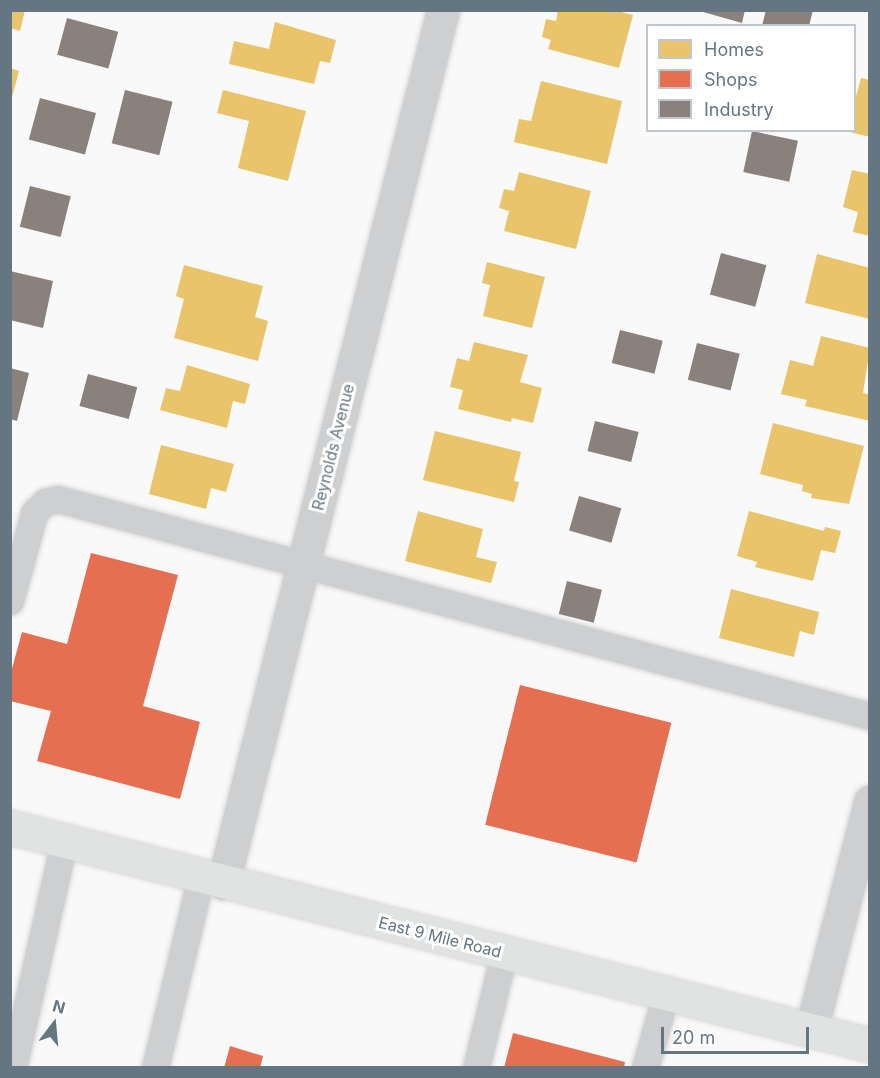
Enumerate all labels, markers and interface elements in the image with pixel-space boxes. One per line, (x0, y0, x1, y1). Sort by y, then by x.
legend (646, 24, 856, 132)
text: Homes (704, 39, 764, 60)
text: Shops (704, 69, 758, 90)
text: Industry (704, 99, 774, 120)
street label: Reynolds Avenue (308, 382, 358, 512)
street label: East 9 Mile Road (377, 912, 503, 962)
north arrow (24, 994, 84, 1054)
text: N (50, 995, 68, 1018)
scale bar (664, 1015, 812, 1053)
text: 20 m (672, 1027, 715, 1048)

